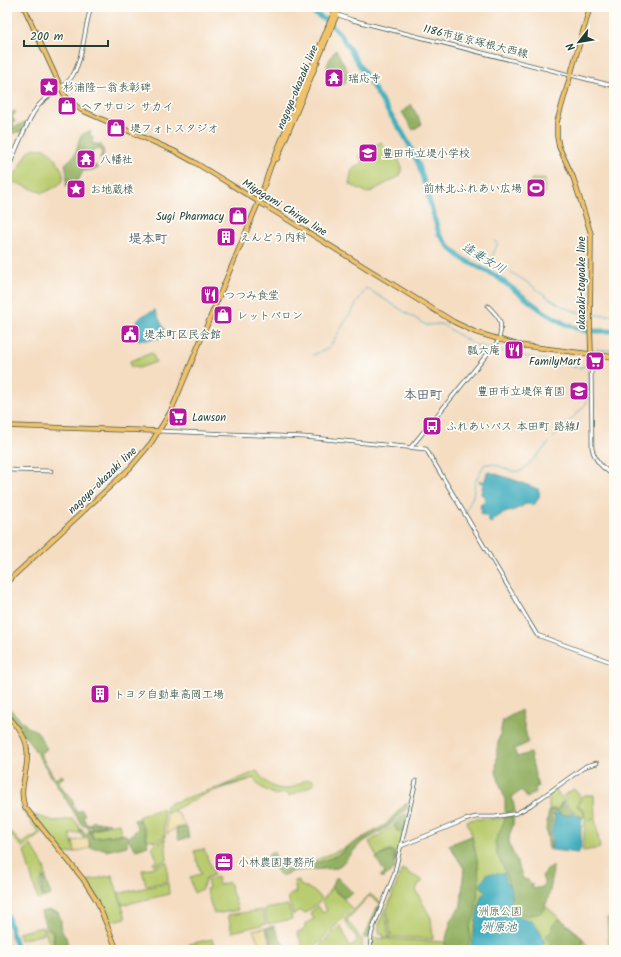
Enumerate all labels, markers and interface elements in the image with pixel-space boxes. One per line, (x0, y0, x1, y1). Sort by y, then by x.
street label: 1186市道京塚根大西線 (421, 20, 530, 64)
scale bar (24, 22, 108, 48)
north arrow (559, 22, 599, 62)
text: 200 m (30, 27, 64, 46)
text: N (562, 39, 581, 54)
street label: nagoya-okazaki line (272, 42, 324, 132)
temple icon: 瑞応寺 (323, 67, 345, 89)
place label: 瑞応寺 (348, 70, 381, 88)
place icon: 杉浦隆一翁表彰碑 (38, 76, 60, 98)
place label: 杉浦隆一翁表彰碑 (63, 79, 151, 97)
shop icon: ヘアサロン サカイ (56, 95, 78, 117)
place label: ヘアサロン サカイ (81, 98, 173, 116)
shop icon: 堤フォトスタジオ (105, 117, 127, 139)
place label: 堤フォトスタジオ (130, 120, 218, 138)
school or university icon: 豊田市立堤小学校 (357, 142, 379, 164)
place label: 豊田市立堤小学校 (382, 145, 470, 163)
temple icon: 八幡社 (75, 148, 97, 170)
place label: 八幡社 (100, 151, 133, 169)
street label: Miyagami Chiryu line (238, 174, 331, 241)
sports icon: 前林北ふれあい広場 (525, 177, 547, 199)
place icon: お地蔵様 (65, 178, 87, 200)
place label: 前林北ふれあい広場 (423, 180, 522, 198)
place label: お地蔵様 (90, 181, 134, 199)
shop icon: Sugi Pharmacy (227, 205, 249, 227)
place label: Sugi Pharmacy (156, 208, 225, 226)
building icon: えんどう内科 (215, 226, 237, 248)
district label: 堤本町 (128, 229, 168, 250)
place label: えんどう内科 (240, 229, 306, 247)
street label: okazaki-toyoake line (573, 236, 591, 330)
water label: 逢妻女川 (458, 238, 509, 279)
restaurant icon: つつみ食堂 (199, 284, 221, 306)
place label: つつみ食堂 (224, 287, 279, 305)
shop icon: レットバロン (212, 304, 234, 326)
place label: レットバロン (237, 307, 303, 325)
public building icon: 堤本町区民会館 (119, 323, 141, 345)
place label: 堤本町区民会館 (144, 326, 221, 344)
restaurant icon: 瓢六庵 (503, 339, 525, 361)
place label: 瓢六庵 (467, 342, 500, 360)
supermarket icon: FamilyMart (584, 350, 606, 372)
place label: FamilyMart (529, 353, 582, 371)
school or university icon: 豊田市立堤保育園 (568, 380, 590, 402)
place label: 豊田市立堤保育園 (477, 383, 565, 401)
district label: 本田町 (403, 385, 443, 406)
supermarket icon: Lawson (167, 406, 189, 428)
place label: Lawson (192, 409, 226, 427)
bus stop icon: ふれあいバス 本田町 路線1 (421, 415, 443, 437)
place label: ふれあいバス 本田町 路線1 (446, 418, 579, 436)
street label: nagoya-okazaki line (64, 443, 141, 519)
building icon: トヨタ自動車高岡工場 (89, 683, 111, 705)
place label: トヨタ自動車高岡工場 (114, 686, 224, 704)
office icon: 小林農園事務所 (213, 851, 235, 873)
place label: 小林農園事務所 (238, 854, 315, 872)
park label: 洲原公園 (478, 903, 522, 921)
water label: 洲原池 (481, 918, 518, 937)

